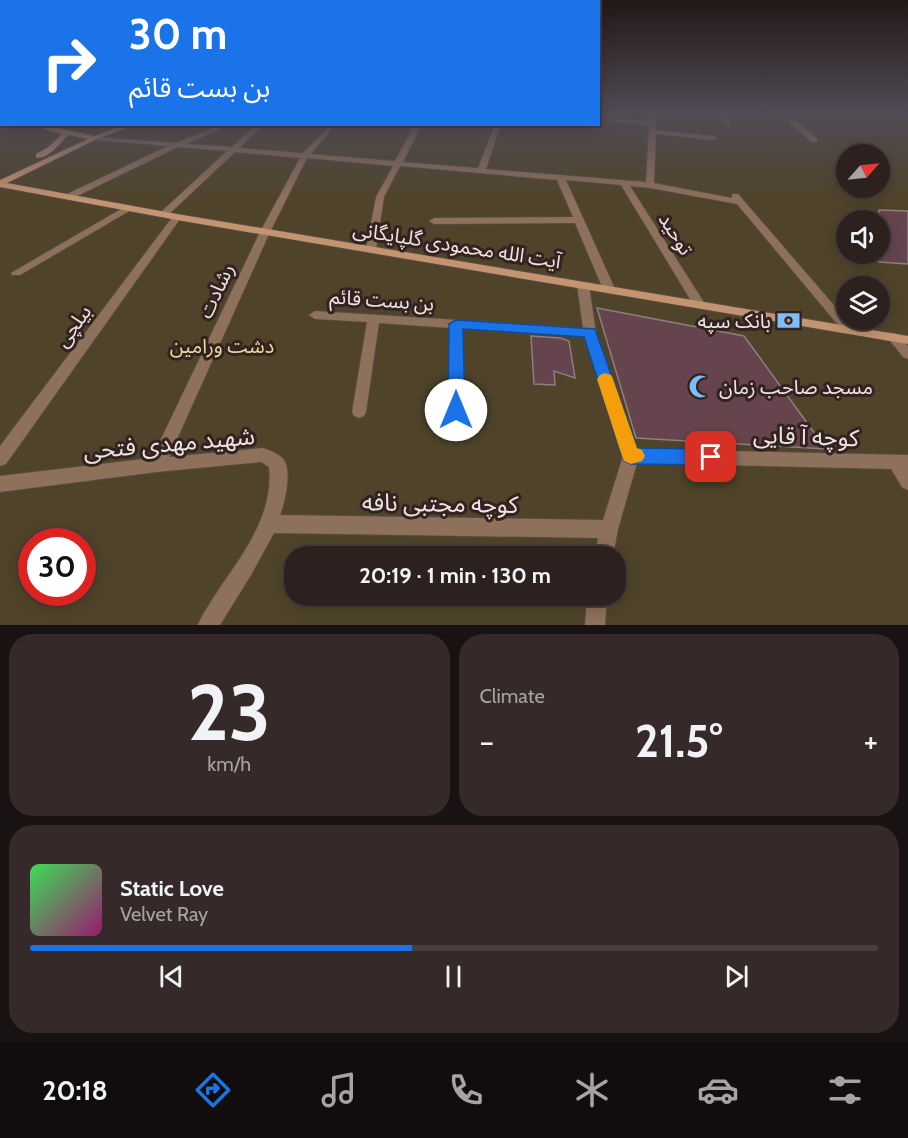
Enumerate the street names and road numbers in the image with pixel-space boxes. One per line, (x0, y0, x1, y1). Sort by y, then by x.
street label: توحید (654, 208, 698, 260)
street label: آیت الله محمودی گلپایگانی (351, 217, 564, 275)
street label: رشادت (193, 260, 239, 322)
street label: بن بست قائم (329, 284, 435, 319)
street label: بیلچی (50, 300, 97, 352)
street label: کوچه آ قایی (752, 420, 861, 453)
street label: شهید مهدی فتحی (82, 421, 256, 465)
street label: کوچه مجتبی نافه (362, 487, 520, 520)

